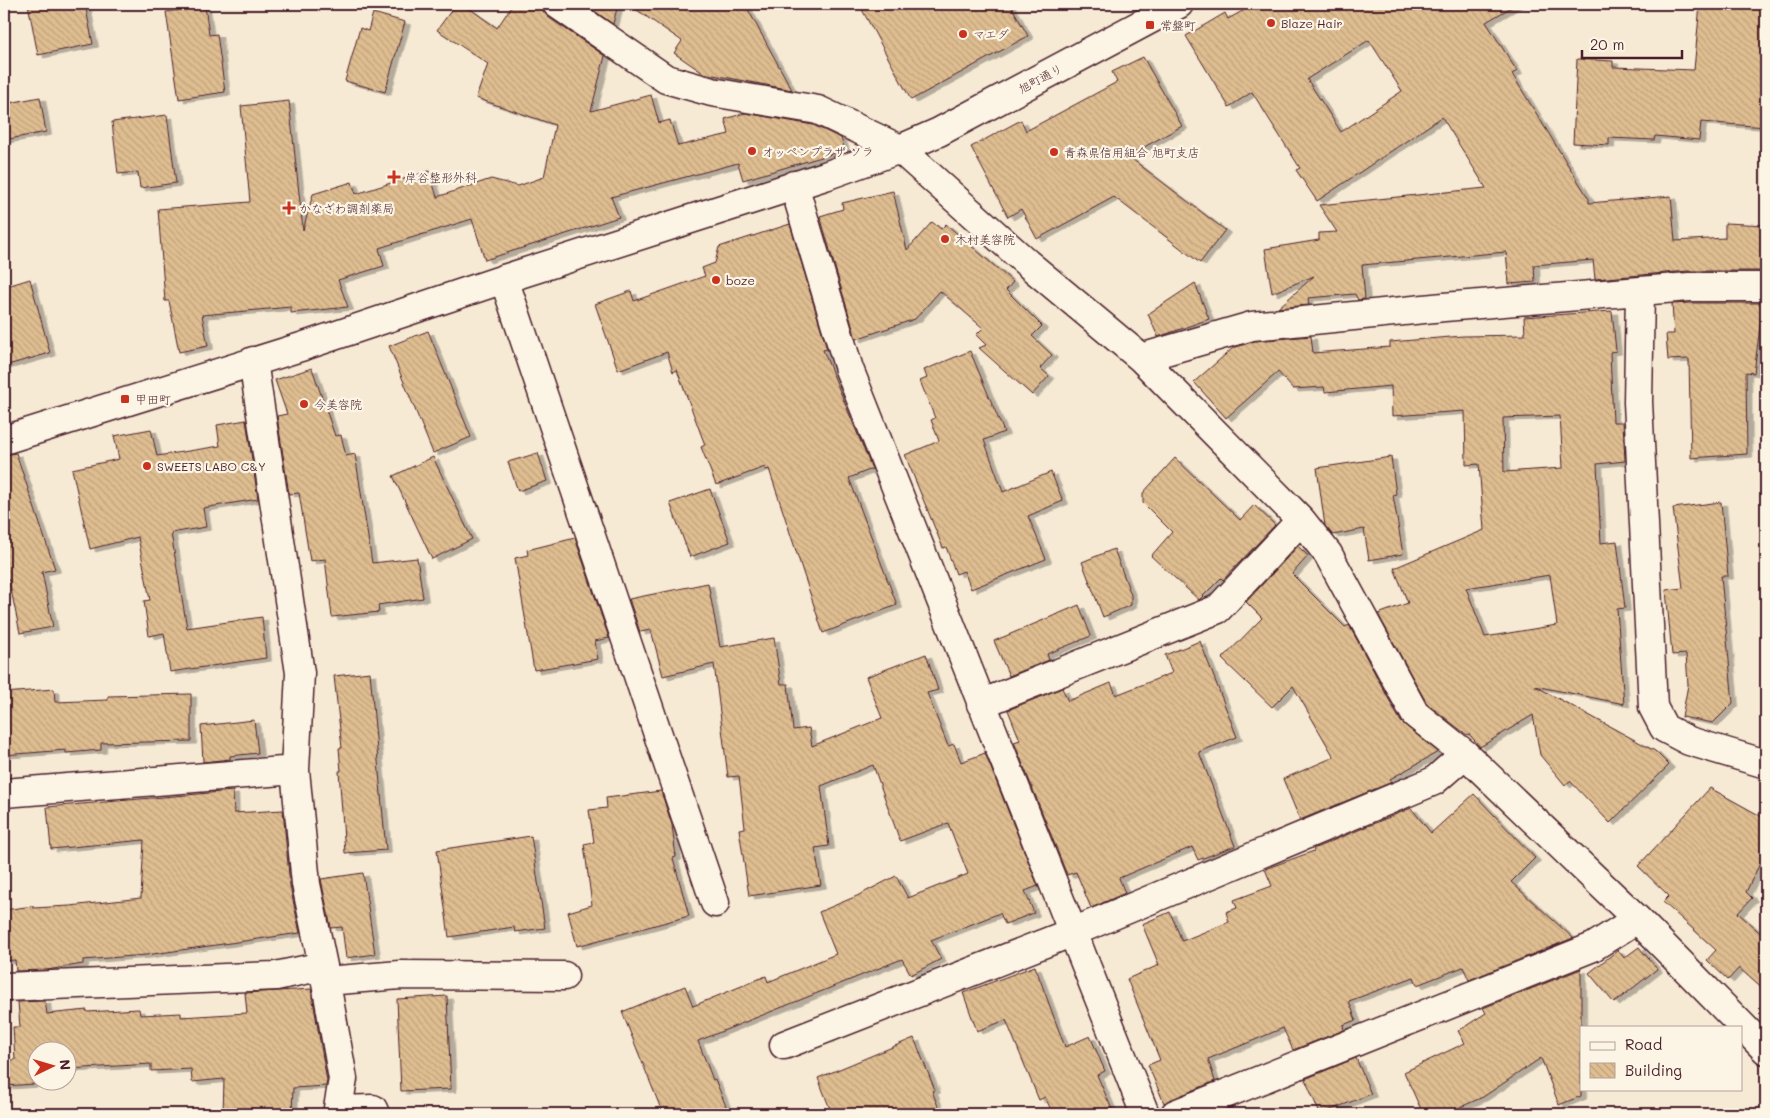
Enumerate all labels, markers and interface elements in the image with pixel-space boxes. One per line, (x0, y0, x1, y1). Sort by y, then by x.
place label: Blaze Hair (1281, 15, 1343, 31)
place label: 常盤町 (1160, 17, 1196, 33)
marker: Blaze Hair (1265, 17, 1277, 29)
marker: 常盤町 (1144, 19, 1156, 31)
place label: マエダ (973, 26, 1009, 42)
marker: マエダ (957, 28, 969, 40)
scale bar (1582, 28, 1682, 60)
text: 20 m (1590, 34, 1624, 54)
street label: 旭町通り (1015, 60, 1065, 96)
place label: オッペンプラザ ソラ (762, 143, 874, 159)
place label: 青森県信用組合 旭町支店 (1064, 144, 1200, 160)
marker: オッペンプラザ ソラ (746, 145, 758, 157)
marker: 青森県信用組合 旭町支店 (1048, 146, 1060, 158)
place label: 岸谷整形外科 (405, 169, 477, 185)
marker: 岸谷整形外科 (387, 170, 401, 184)
place label: かなざわ調剤薬局 (299, 200, 395, 216)
marker: かなざわ調剤薬局 (283, 202, 295, 214)
place label: 木村美容院 (955, 231, 1015, 247)
marker: 木村美容院 (939, 233, 951, 245)
place label: boze (726, 272, 755, 288)
marker: boze (710, 274, 722, 286)
place label: 甲田町 (135, 391, 171, 407)
marker: 甲田町 (119, 393, 131, 405)
place label: 今美容院 (314, 396, 362, 412)
marker: 今美容院 (298, 398, 310, 410)
place label: SWEETS LABO C&Y (157, 458, 266, 474)
marker: SWEETS LABO C&Y (141, 460, 153, 472)
legend (1580, 1026, 1742, 1090)
text: Road (1625, 1034, 1662, 1054)
north arrow (28, 1040, 78, 1090)
text: N (56, 1059, 75, 1071)
text: Building (1625, 1060, 1682, 1080)

